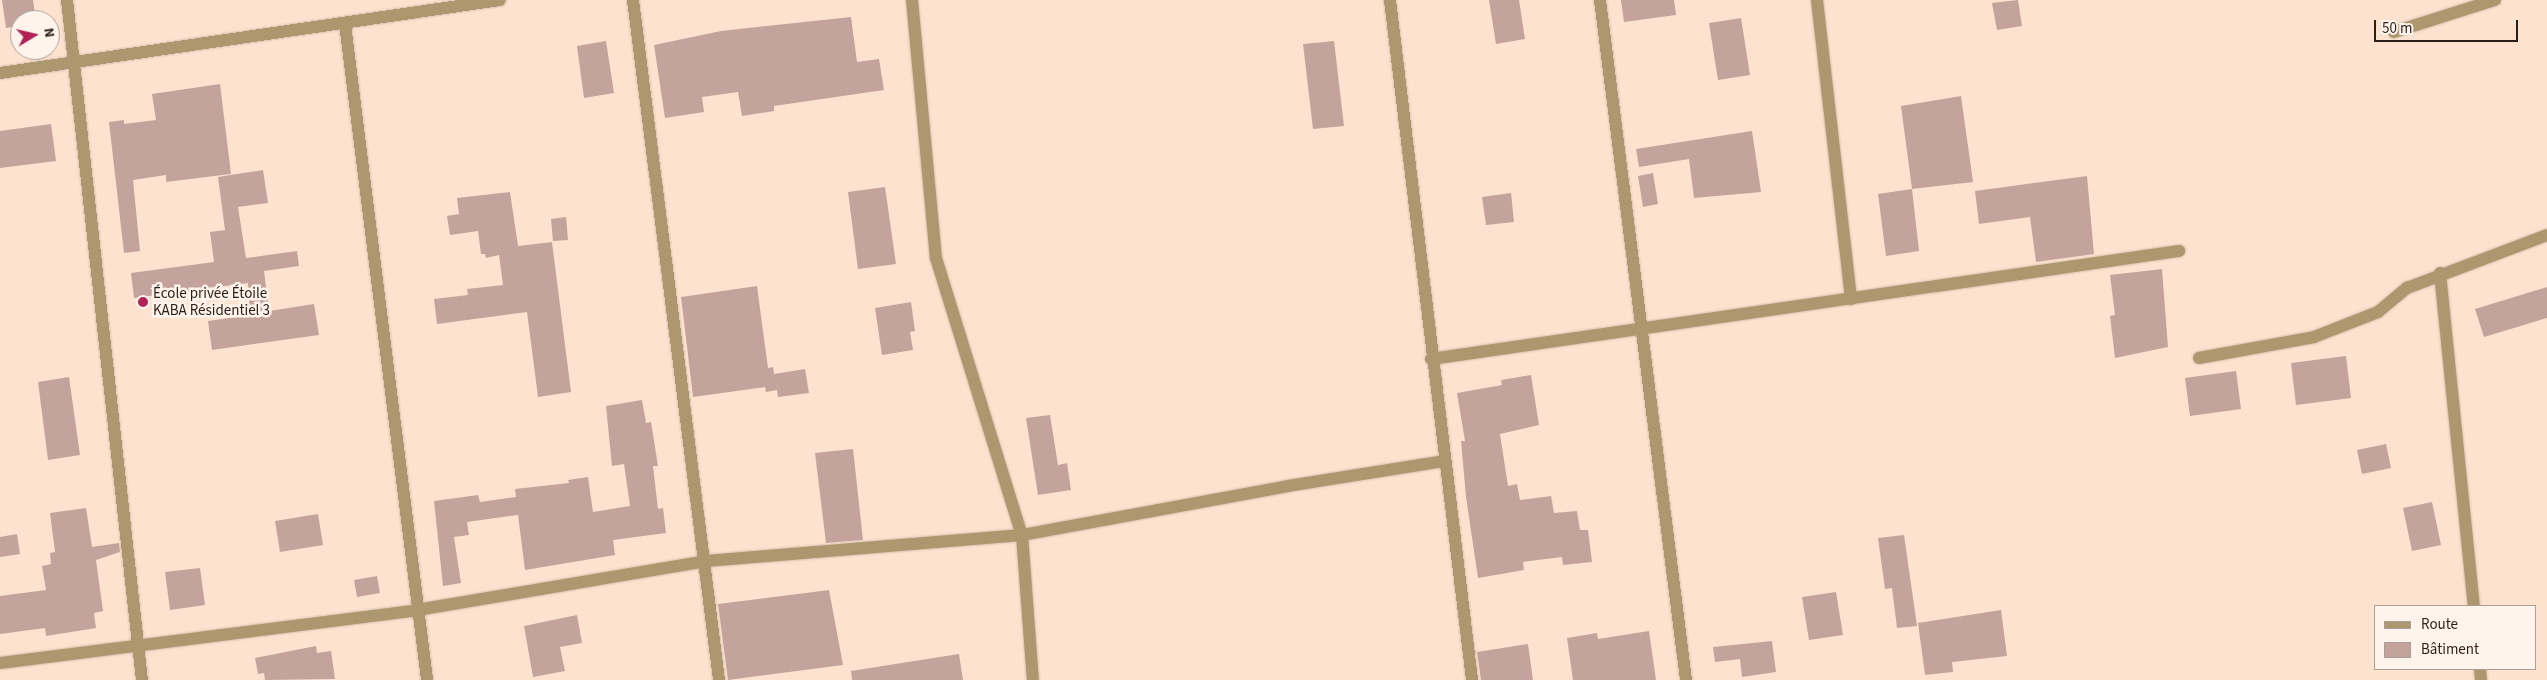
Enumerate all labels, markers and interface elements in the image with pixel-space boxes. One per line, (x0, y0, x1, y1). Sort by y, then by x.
north arrow (10, 10, 60, 60)
scale bar (2377, 10, 2521, 42)
text: 50 m (2382, 18, 2412, 39)
text: N (38, 27, 59, 39)
place label: École privée Étoile KABA Résidentiel 3 (153, 284, 270, 319)
marker: École privée Étoile KABA Résidentiel 3 (137, 296, 149, 308)
legend (2374, 605, 2537, 670)
text: Route (2421, 614, 2458, 635)
text: Bâtiment (2421, 639, 2479, 660)

